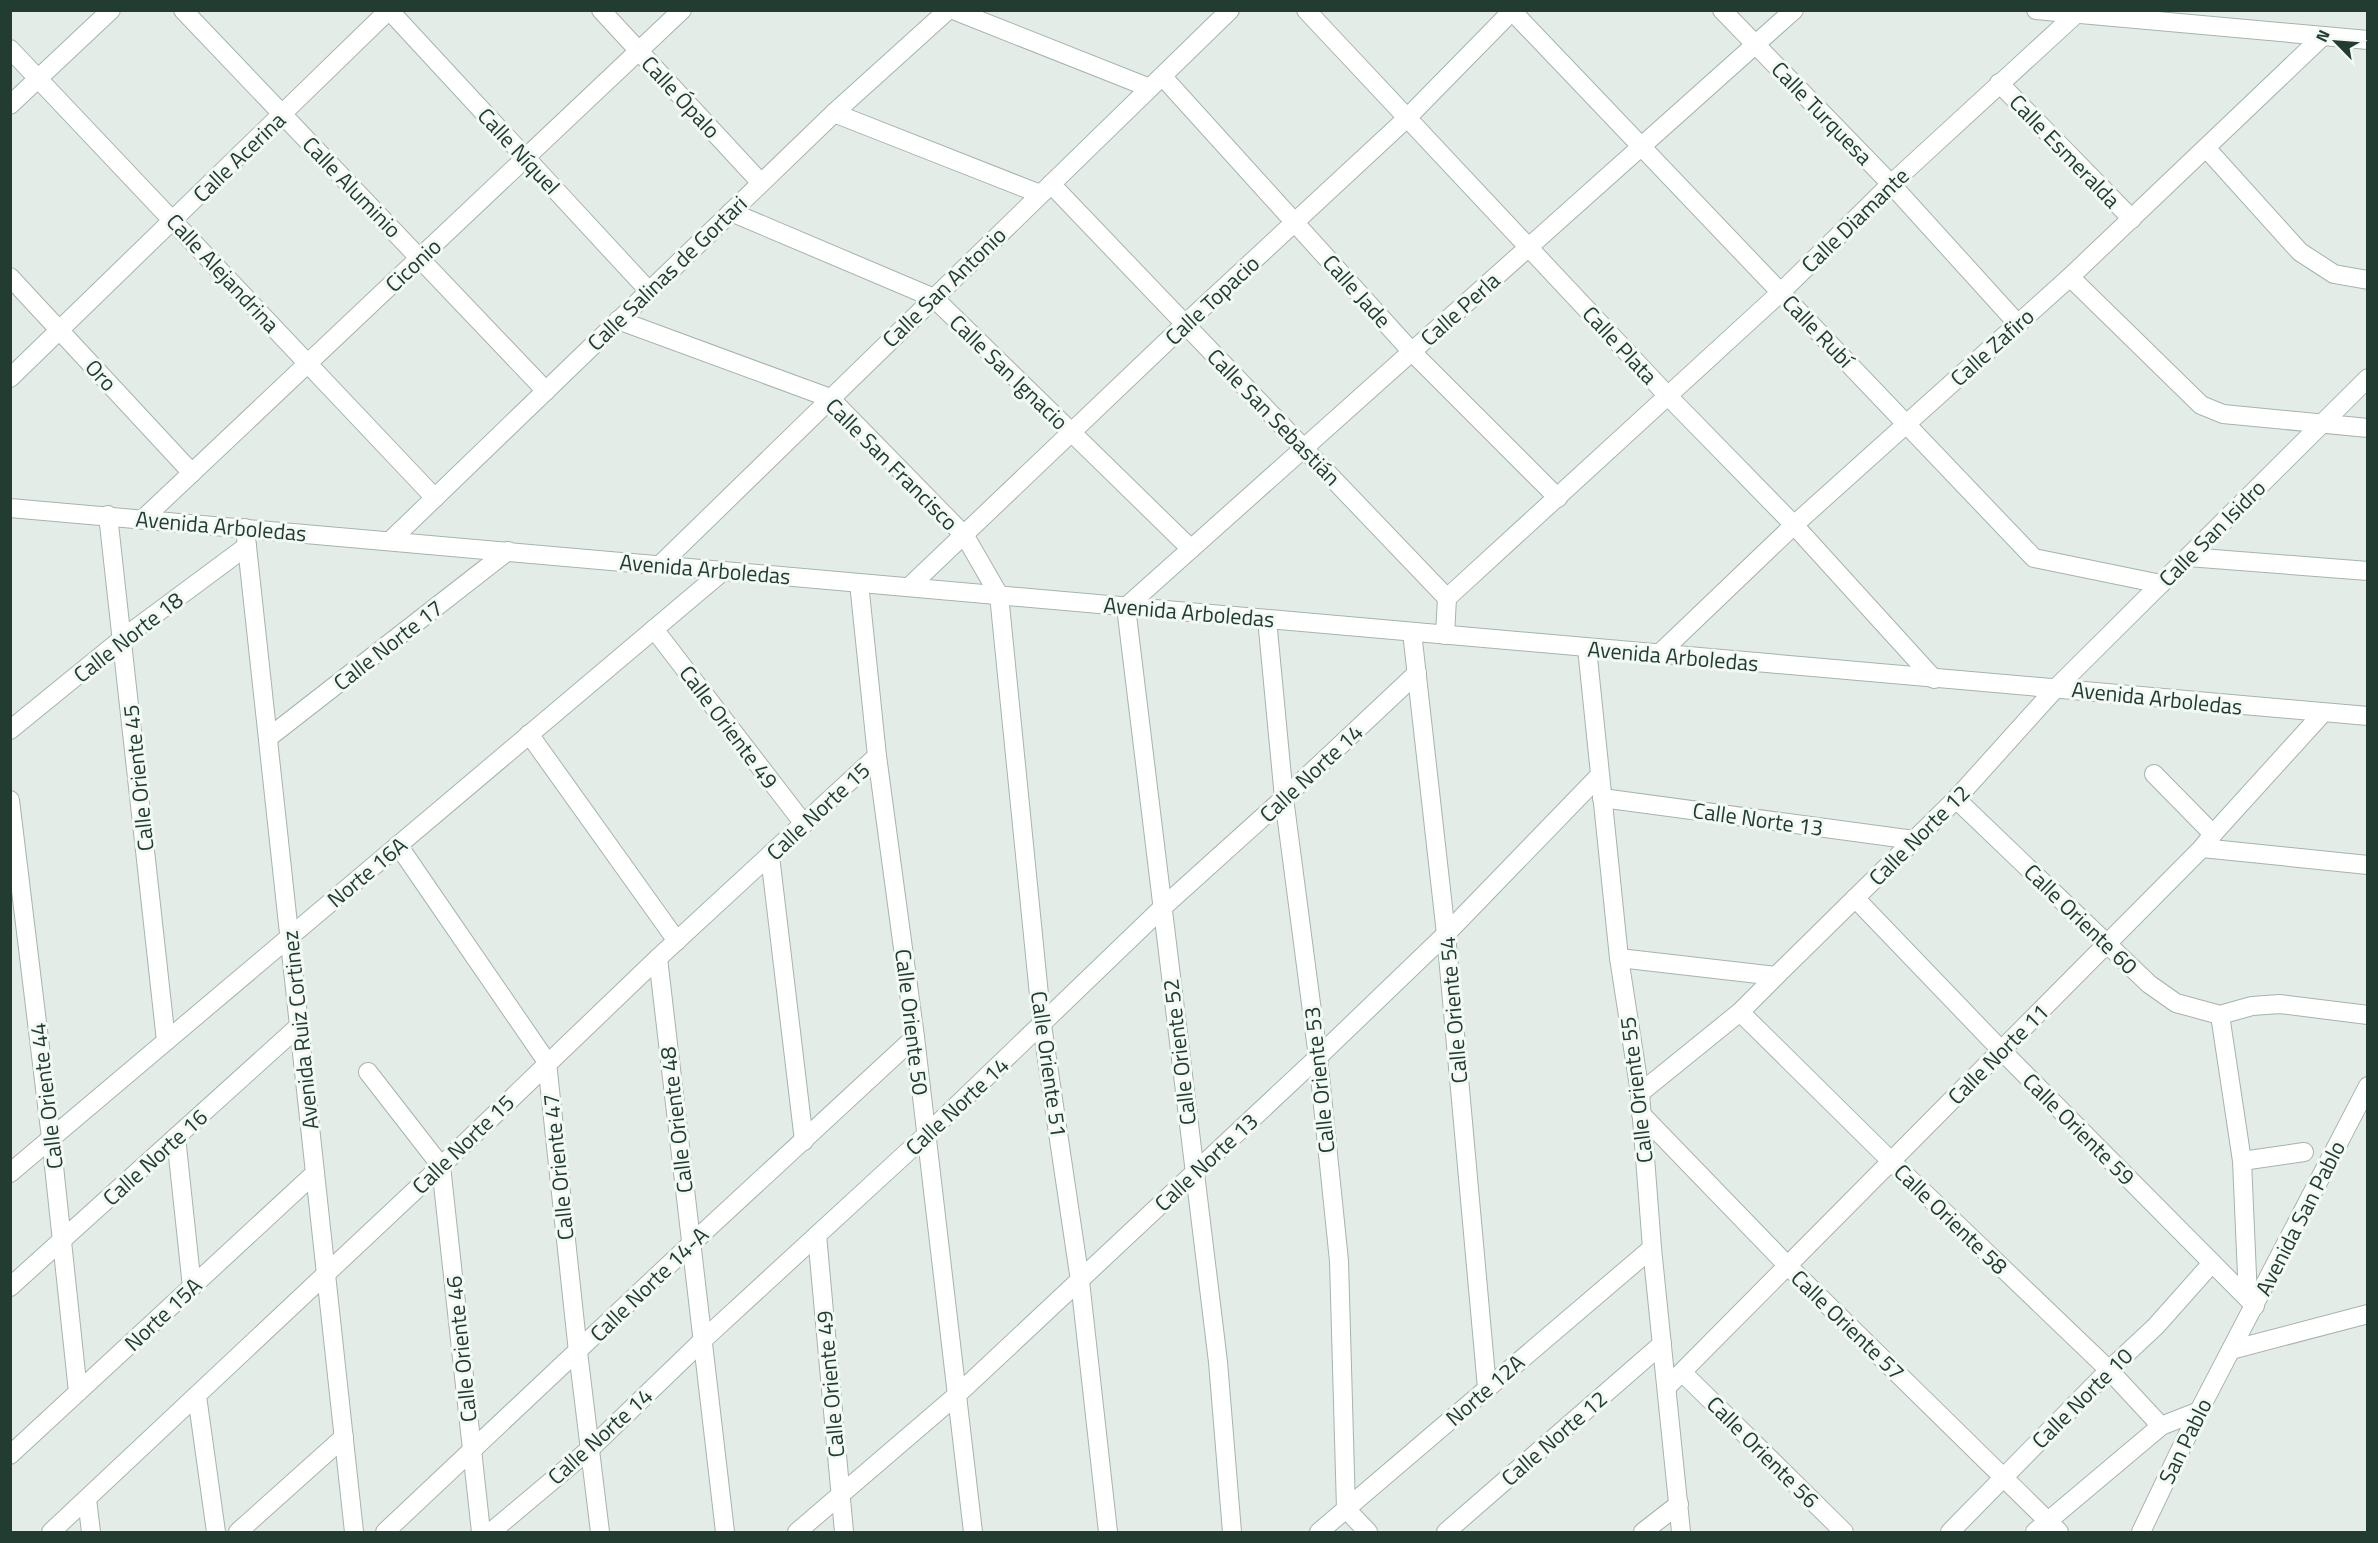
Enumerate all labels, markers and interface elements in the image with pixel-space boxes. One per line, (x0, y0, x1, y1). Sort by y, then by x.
north arrow (2306, 12, 2366, 72)
text: N (2309, 26, 2336, 46)
street label: Calle Ópalo (633, 48, 729, 146)
street label: Calle Turquesa (1763, 53, 1881, 173)
street label: Calle Esmeralda (2002, 86, 2128, 216)
street label: Calle Níquel (470, 100, 568, 202)
street label: Calle Acerina (185, 104, 293, 210)
street label: Calle Aluminio (294, 128, 410, 246)
street label: Calle Diamante (1793, 159, 1917, 281)
street label: Calle Salinas de Gortari (579, 187, 755, 359)
street label: Calle Alejandrina (158, 205, 288, 341)
street label: Calle San Antonio (874, 219, 1014, 355)
street label: Ciconio (377, 230, 449, 300)
street label: Calle Jade (1315, 246, 1399, 336)
street label: Calle Topacio (1157, 247, 1267, 353)
street label: Calle Perla (1413, 264, 1507, 354)
street label: Calle Rubí (1774, 287, 1863, 377)
street label: Calle Plata (1574, 298, 1666, 392)
street label: Calle Zafiro (1942, 300, 2042, 394)
street label: Calle San Ignacio (942, 306, 1076, 438)
street label: Calle San Sebastián (1199, 340, 1349, 494)
street label: Oro (77, 351, 125, 399)
street label: Calle San Francisco (818, 390, 966, 538)
street label: Calle San Isidro (2151, 472, 2273, 594)
street label: Avenida Arboledas (134, 502, 308, 550)
street label: Avenida Arboledas (618, 545, 792, 593)
street label: Calle Norte 18 (66, 583, 190, 691)
street label: Avenida Arboledas (1102, 588, 1276, 636)
street label: Calle Norte 17 (326, 591, 450, 699)
street label: Avenida Arboledas (1586, 632, 1760, 680)
street label: Calle Oriente 49 (671, 658, 787, 796)
street label: Avenida Arboledas (2070, 672, 2244, 724)
street label: Calle Oriente 45 (113, 703, 163, 853)
street label: Calle Norte 14 (1251, 716, 1371, 830)
street label: Calle Norte 15 (758, 754, 878, 868)
street label: Calle Norte 12 (1861, 777, 1977, 893)
street label: Calle Norte 13 (1691, 793, 1825, 845)
street label: Norte 16A (320, 828, 414, 916)
street label: Calle Oriente 60 (2016, 856, 2146, 982)
street label: Avenida Ruiz Cortinez (273, 929, 327, 1131)
street label: Calle Oriente 54 (1430, 935, 1476, 1085)
street label: Calle Oriente 50 (886, 947, 938, 1097)
street label: Calle Oriente 52 (1153, 977, 1205, 1127)
street label: Calle Oriente 51 (1022, 989, 1076, 1139)
street label: Calle Norte 11 (1940, 996, 2056, 1112)
street label: Calle Oriente 53 (1294, 1005, 1344, 1155)
street label: Calle Oriente 55 (1610, 1015, 1662, 1165)
street label: Calle Oriente 44 (20, 1021, 72, 1171)
street label: Calle Oriente 48 (650, 1045, 702, 1195)
street label: Calle Norte 14 (897, 1049, 1017, 1163)
street label: Calle Oriente 59 (2015, 1065, 2143, 1193)
street label: Calle Norte 15 (404, 1086, 522, 1202)
street label: Calle Oriente 47 (533, 1092, 583, 1242)
street label: Calle Norte 16 (95, 1100, 215, 1214)
street label: Calle Norte 13 (1146, 1105, 1266, 1219)
street label: Avenida San Pablo (2246, 1134, 2354, 1302)
street label: Calle Oriente 58 (1886, 1156, 2016, 1282)
street label: Calle Norte 14-A (582, 1218, 716, 1350)
street label: Calle Oriente 57 (1783, 1262, 1913, 1388)
street label: Norte 15A (117, 1269, 209, 1359)
street label: Calle Oriente 46 (436, 1274, 486, 1424)
street label: Calle Oriente 49 (807, 1309, 853, 1459)
street label: Calle Norte 10 (2024, 1340, 2140, 1456)
street label: Norte 12A (1438, 1346, 1532, 1434)
street label: Calle Norte 14 (540, 1379, 660, 1493)
street label: Calle Norte 12 (1493, 1382, 1615, 1494)
street label: Calle Oriente 56 (1699, 1388, 1827, 1516)
street label: San Pablo (2150, 1392, 2220, 1490)

